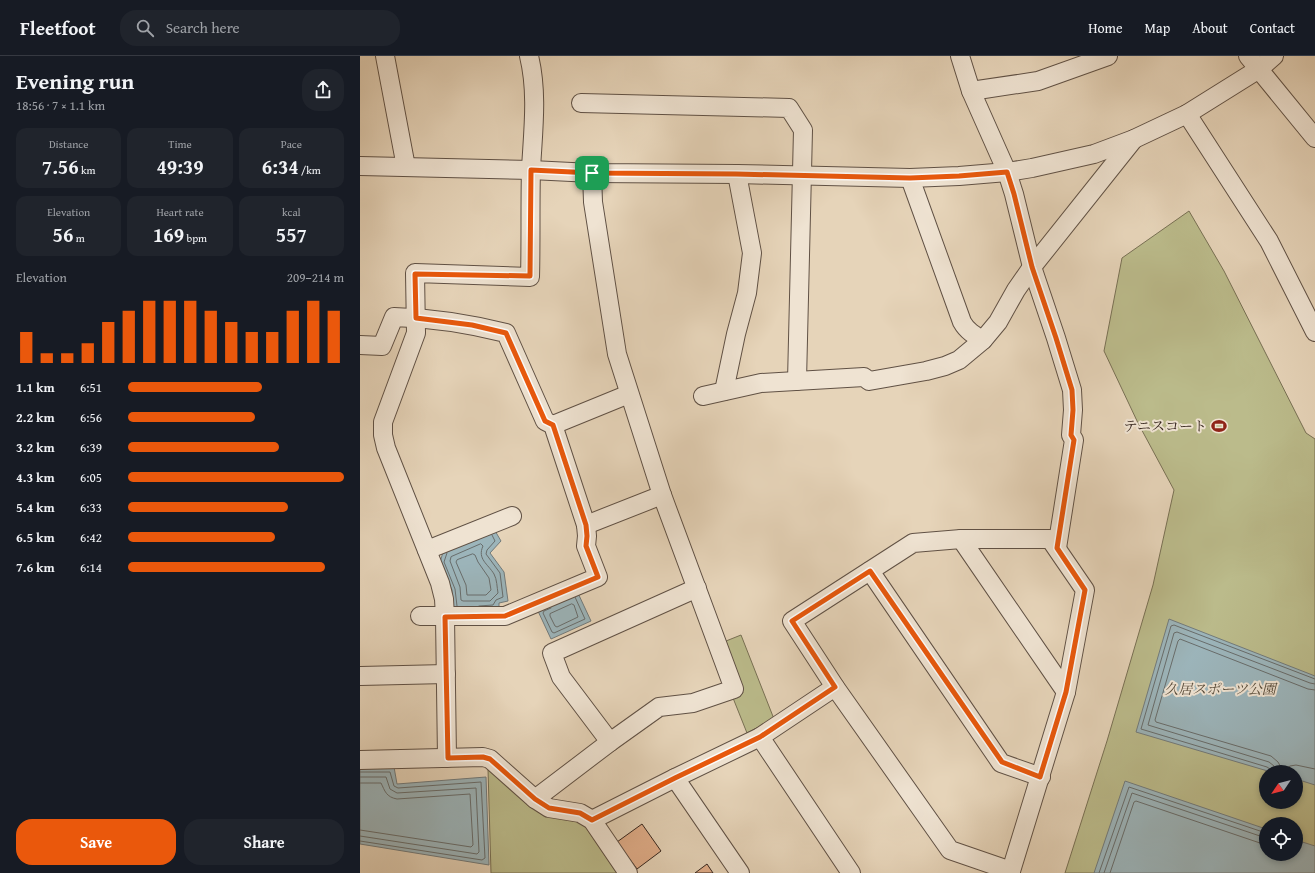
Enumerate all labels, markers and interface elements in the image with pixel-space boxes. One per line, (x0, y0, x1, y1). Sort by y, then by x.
search box (120, 10, 400, 46)
text: Fleetfoot (20, 14, 96, 42)
icon: search (134, 17, 156, 39)
text: Search here (166, 17, 240, 38)
text: Home (1088, 18, 1123, 38)
text: Map (1145, 18, 1170, 38)
text: About (1192, 18, 1228, 38)
text: Contact (1250, 18, 1295, 38)
text: Evening run (16, 65, 134, 97)
button: share (302, 69, 344, 111)
text: 18:56 · 7 × 1.1 km (16, 96, 105, 115)
text: Distance (49, 136, 88, 152)
text: Time (168, 136, 192, 152)
text: Pace (281, 136, 302, 152)
text: 7.56 (42, 152, 79, 181)
text: 49:39 (156, 152, 204, 181)
text: 6:34 (262, 152, 299, 181)
pin (575, 156, 609, 190)
text: km (79, 162, 96, 178)
text: /km (299, 162, 321, 178)
icon: arrive (581, 162, 603, 184)
text: Elevation (47, 204, 90, 220)
text: Heart rate (156, 204, 204, 220)
text: kcal (282, 204, 301, 220)
text: 56 (53, 220, 73, 249)
text: 169 (153, 220, 184, 249)
text: 557 (276, 220, 307, 249)
text: m (73, 230, 85, 246)
text: bpm (184, 230, 207, 246)
text: Elevation (16, 268, 67, 287)
text: 209–214 m (287, 268, 344, 287)
text: 1.1 km (16, 378, 55, 397)
text: 6:51 (80, 378, 102, 397)
text: 2.2 km (16, 408, 55, 427)
text: 6:56 (80, 408, 102, 427)
place label: テニスコート (1124, 416, 1207, 436)
sports icon: テニスコート (1210, 417, 1228, 435)
text: 3.2 km (16, 438, 55, 457)
text: 6:39 (80, 438, 102, 457)
text: 4.3 km (16, 468, 55, 487)
text: 6:05 (80, 468, 102, 487)
text: 5.4 km (16, 498, 55, 517)
text: 6:33 (80, 498, 102, 517)
text: 6.5 km (16, 528, 55, 547)
text: 6:42 (80, 528, 102, 547)
text: 7.6 km (16, 558, 55, 577)
text: 6:14 (80, 558, 102, 577)
park label: 久居スポーツ公園 (1164, 679, 1278, 699)
north arrow (1259, 765, 1303, 809)
map controls (1259, 765, 1303, 861)
button: locate (1259, 817, 1303, 861)
button: Save (16, 819, 176, 865)
button: Share (184, 819, 344, 865)

